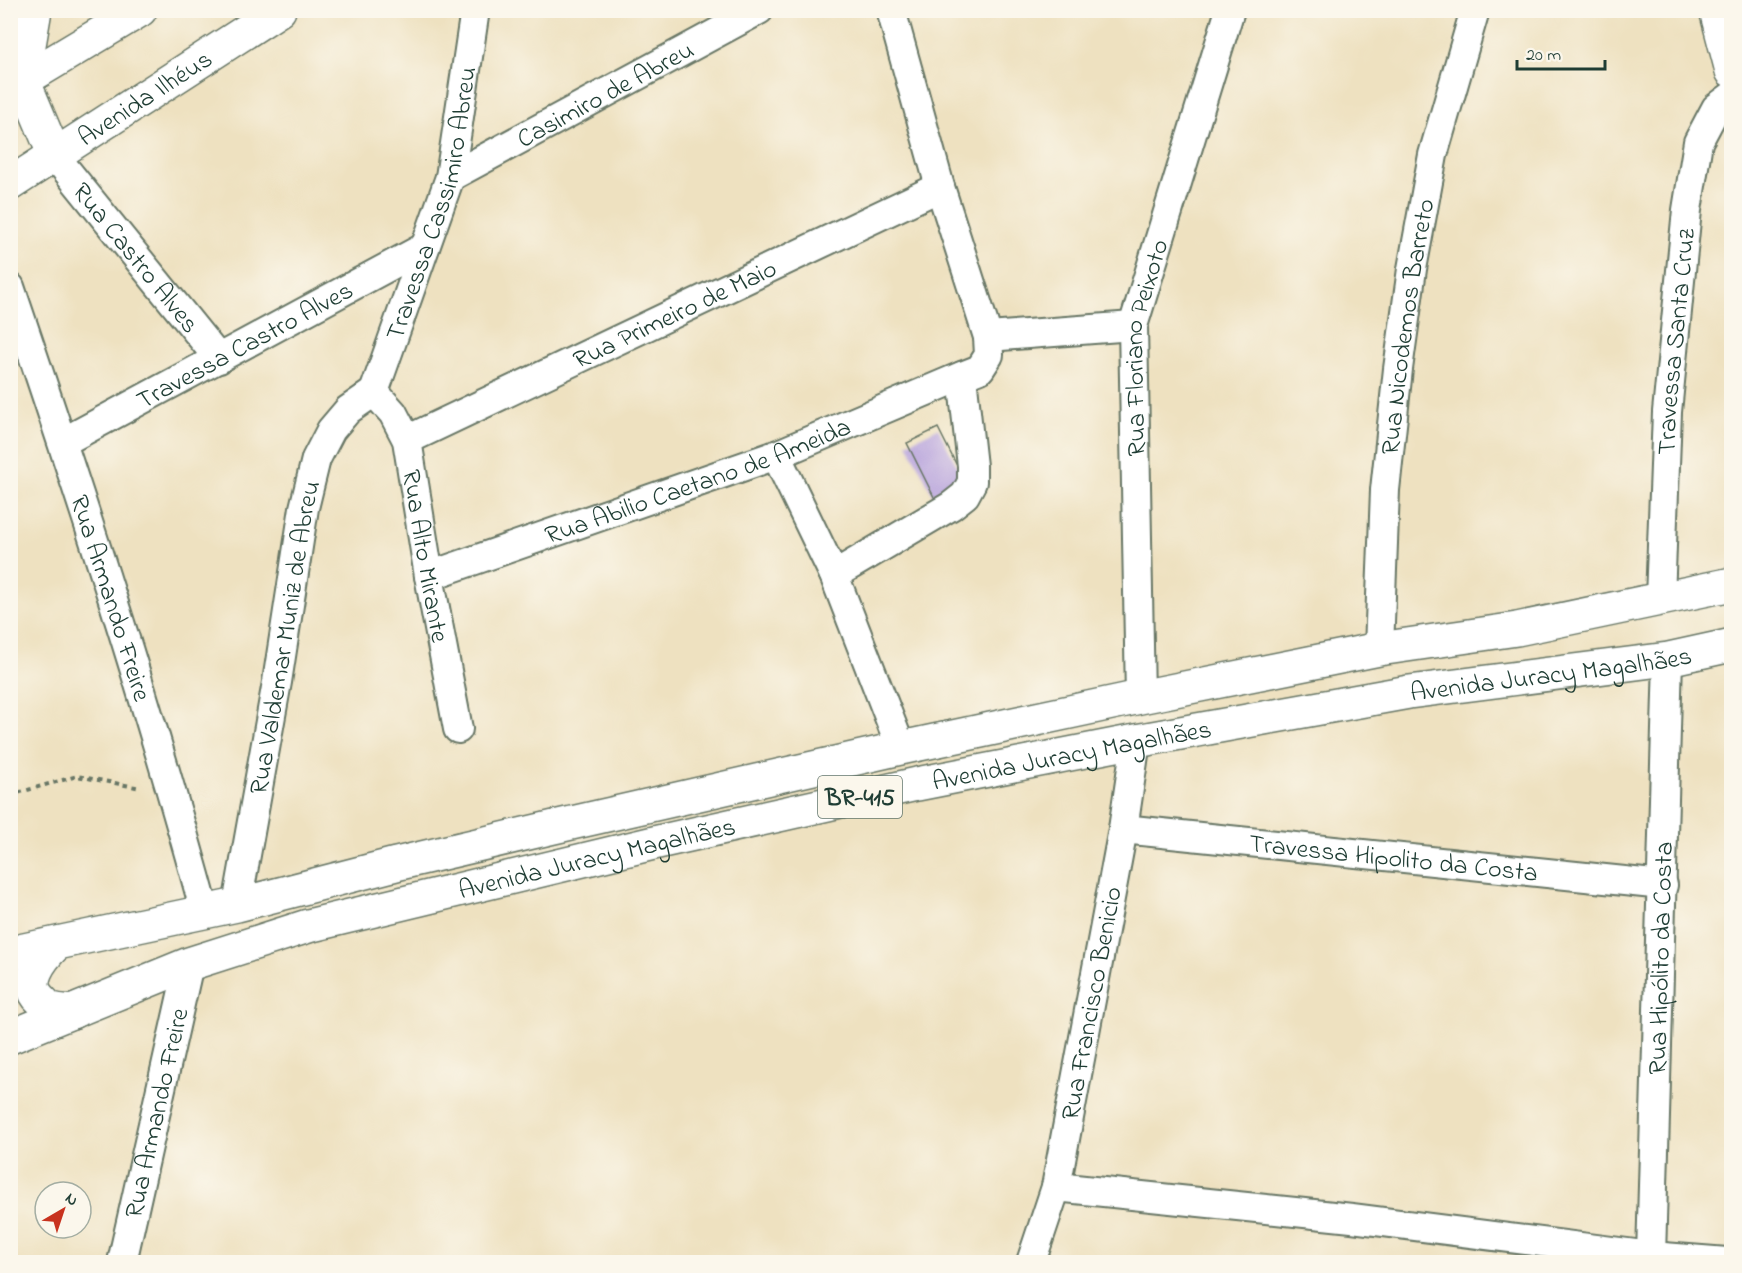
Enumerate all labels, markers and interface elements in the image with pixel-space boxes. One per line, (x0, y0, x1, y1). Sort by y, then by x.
street label: Casimiro de Abreu (511, 33, 702, 159)
scale bar (1517, 33, 1606, 71)
street label: Avenida Ilhéus (71, 42, 221, 157)
text: 20 m (1526, 43, 1561, 69)
street label: Travessa Cassimiro Abreu (378, 64, 488, 346)
street label: Rua Castro Alves (62, 175, 207, 343)
street label: Rua Nicodemos Barreto (1373, 196, 1447, 457)
street label: Travessa Santa Cruz (1649, 227, 1707, 456)
street label: Rua Floriano Peixoto (1116, 235, 1181, 457)
street label: Rua Primeiro de Maio (568, 251, 784, 380)
street label: Travessa Castro Alves (131, 273, 361, 421)
street label: Rua Abilio Caetano de Ameida (540, 409, 857, 556)
street label: Rua Alto Mirante (390, 467, 457, 646)
street label: Rua Valdemar Muniz de Abreu (241, 477, 332, 798)
street label: Rua Armando Freire (58, 491, 159, 707)
street label: Avenida Juracy Magalhães (1408, 638, 1696, 714)
street label: Avenida Juracy Magalhães (929, 712, 1215, 803)
road number: BR-415 (818, 776, 902, 818)
street label: Avenida Juracy Magalhães (455, 809, 740, 911)
street label: Travessa Hipolito da Costa (1247, 826, 1539, 894)
street label: Rua Hipólito da Costa (1640, 841, 1685, 1075)
street label: Rua Francisco Benicio (1053, 884, 1134, 1124)
street label: Rua Armando Freire (116, 1004, 201, 1222)
north arrow (33, 1180, 93, 1240)
text: N (59, 1187, 83, 1213)

